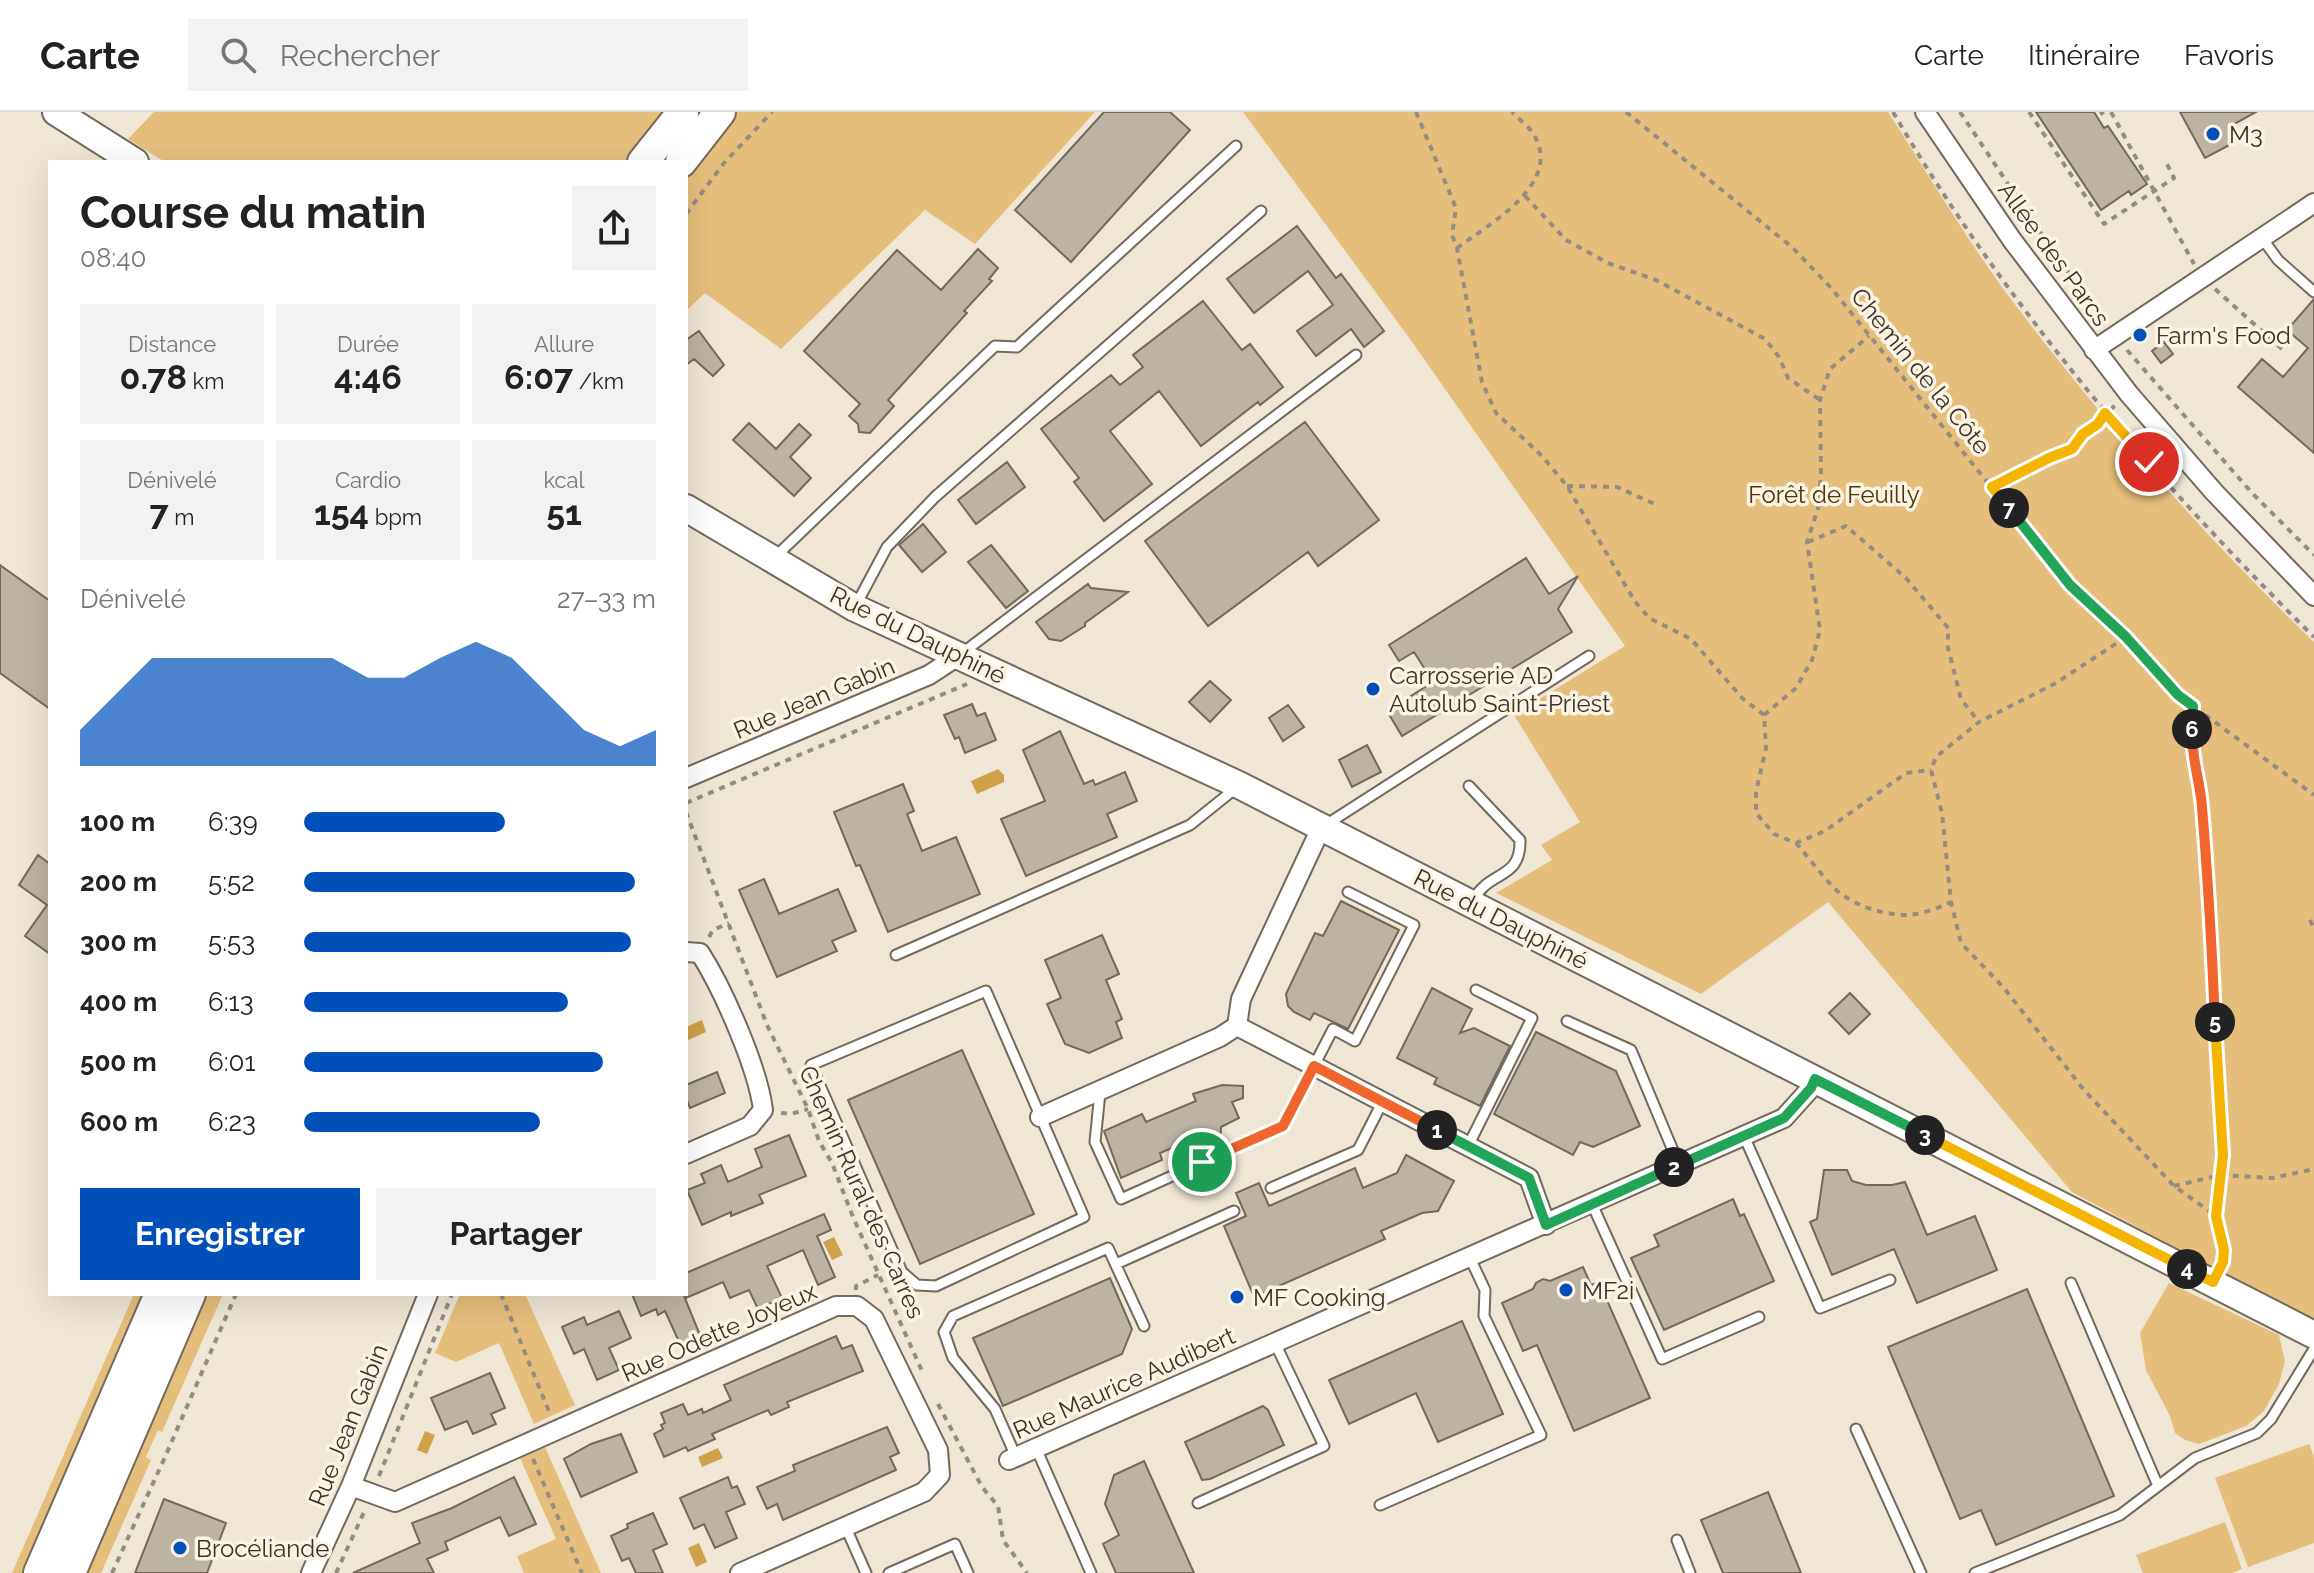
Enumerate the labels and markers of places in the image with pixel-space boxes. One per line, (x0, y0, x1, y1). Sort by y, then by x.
place label: M3 (2229, 120, 2263, 149)
marker: M3 (2204, 125, 2222, 143)
place label: Farm's Food (2156, 321, 2291, 350)
marker: Farm's Food (2131, 326, 2149, 344)
pin (2115, 428, 2183, 496)
pin: 7 (1989, 488, 2029, 528)
place label: Carrosserie AD Autolub Saint-Priest (1389, 661, 1610, 718)
marker: Carrosserie AD Autolub Saint-Priest (1364, 680, 1382, 698)
pin: 6 (2172, 709, 2212, 749)
pin: 5 (2195, 1002, 2235, 1042)
pin: 1 (1417, 1110, 1457, 1150)
pin: 3 (1905, 1115, 1945, 1155)
pin (1168, 1128, 1236, 1196)
pin: 2 (1654, 1147, 1694, 1187)
pin: 4 (2167, 1249, 2207, 1289)
place label: MF2i (1582, 1276, 1634, 1305)
marker: MF2i (1557, 1281, 1575, 1299)
place label: MF Cooking (1253, 1283, 1386, 1312)
marker: MF Cooking (1228, 1288, 1246, 1306)
place label: Brocéliande (196, 1534, 329, 1563)
marker: Brocéliande (171, 1539, 189, 1557)

